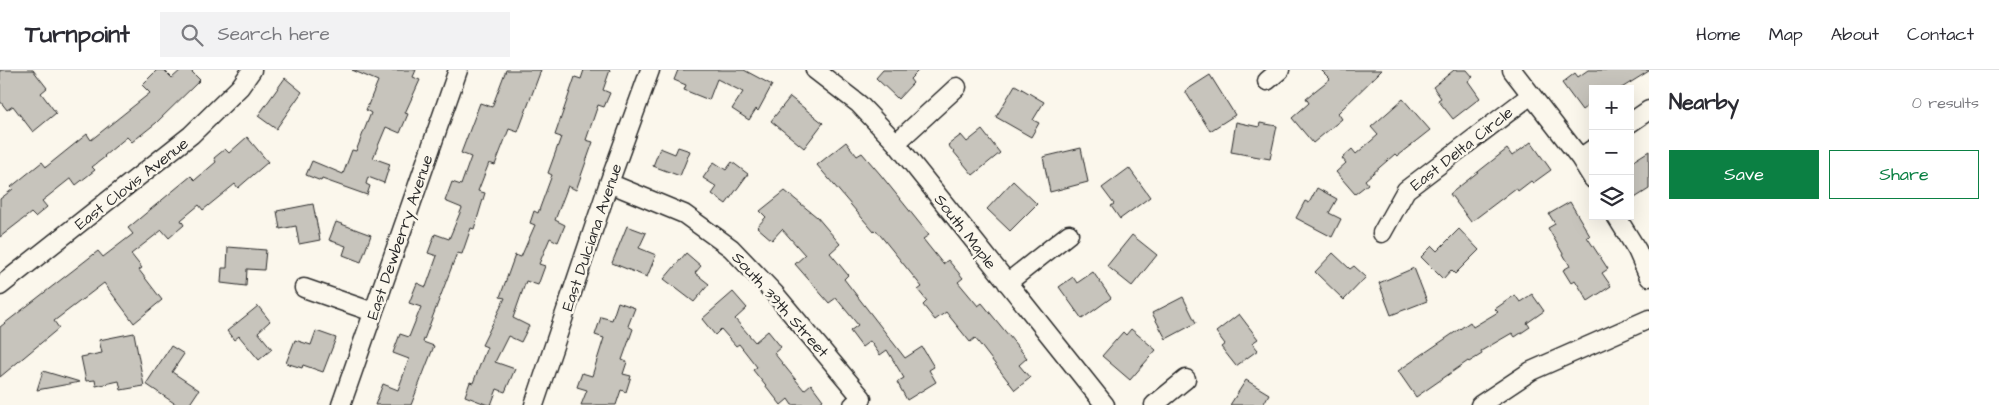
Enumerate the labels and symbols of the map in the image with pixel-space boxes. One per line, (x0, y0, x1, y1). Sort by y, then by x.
street label: East Delta Circle (1406, 101, 1518, 196)
street label: East Clovis Avenue (70, 132, 193, 235)
street label: East Dewberry Avenue (361, 152, 440, 323)
street label: East Dulciana Avenue (556, 160, 628, 314)
street label: South Maple (929, 190, 1002, 274)
street label: South 39th Street (727, 247, 834, 363)

